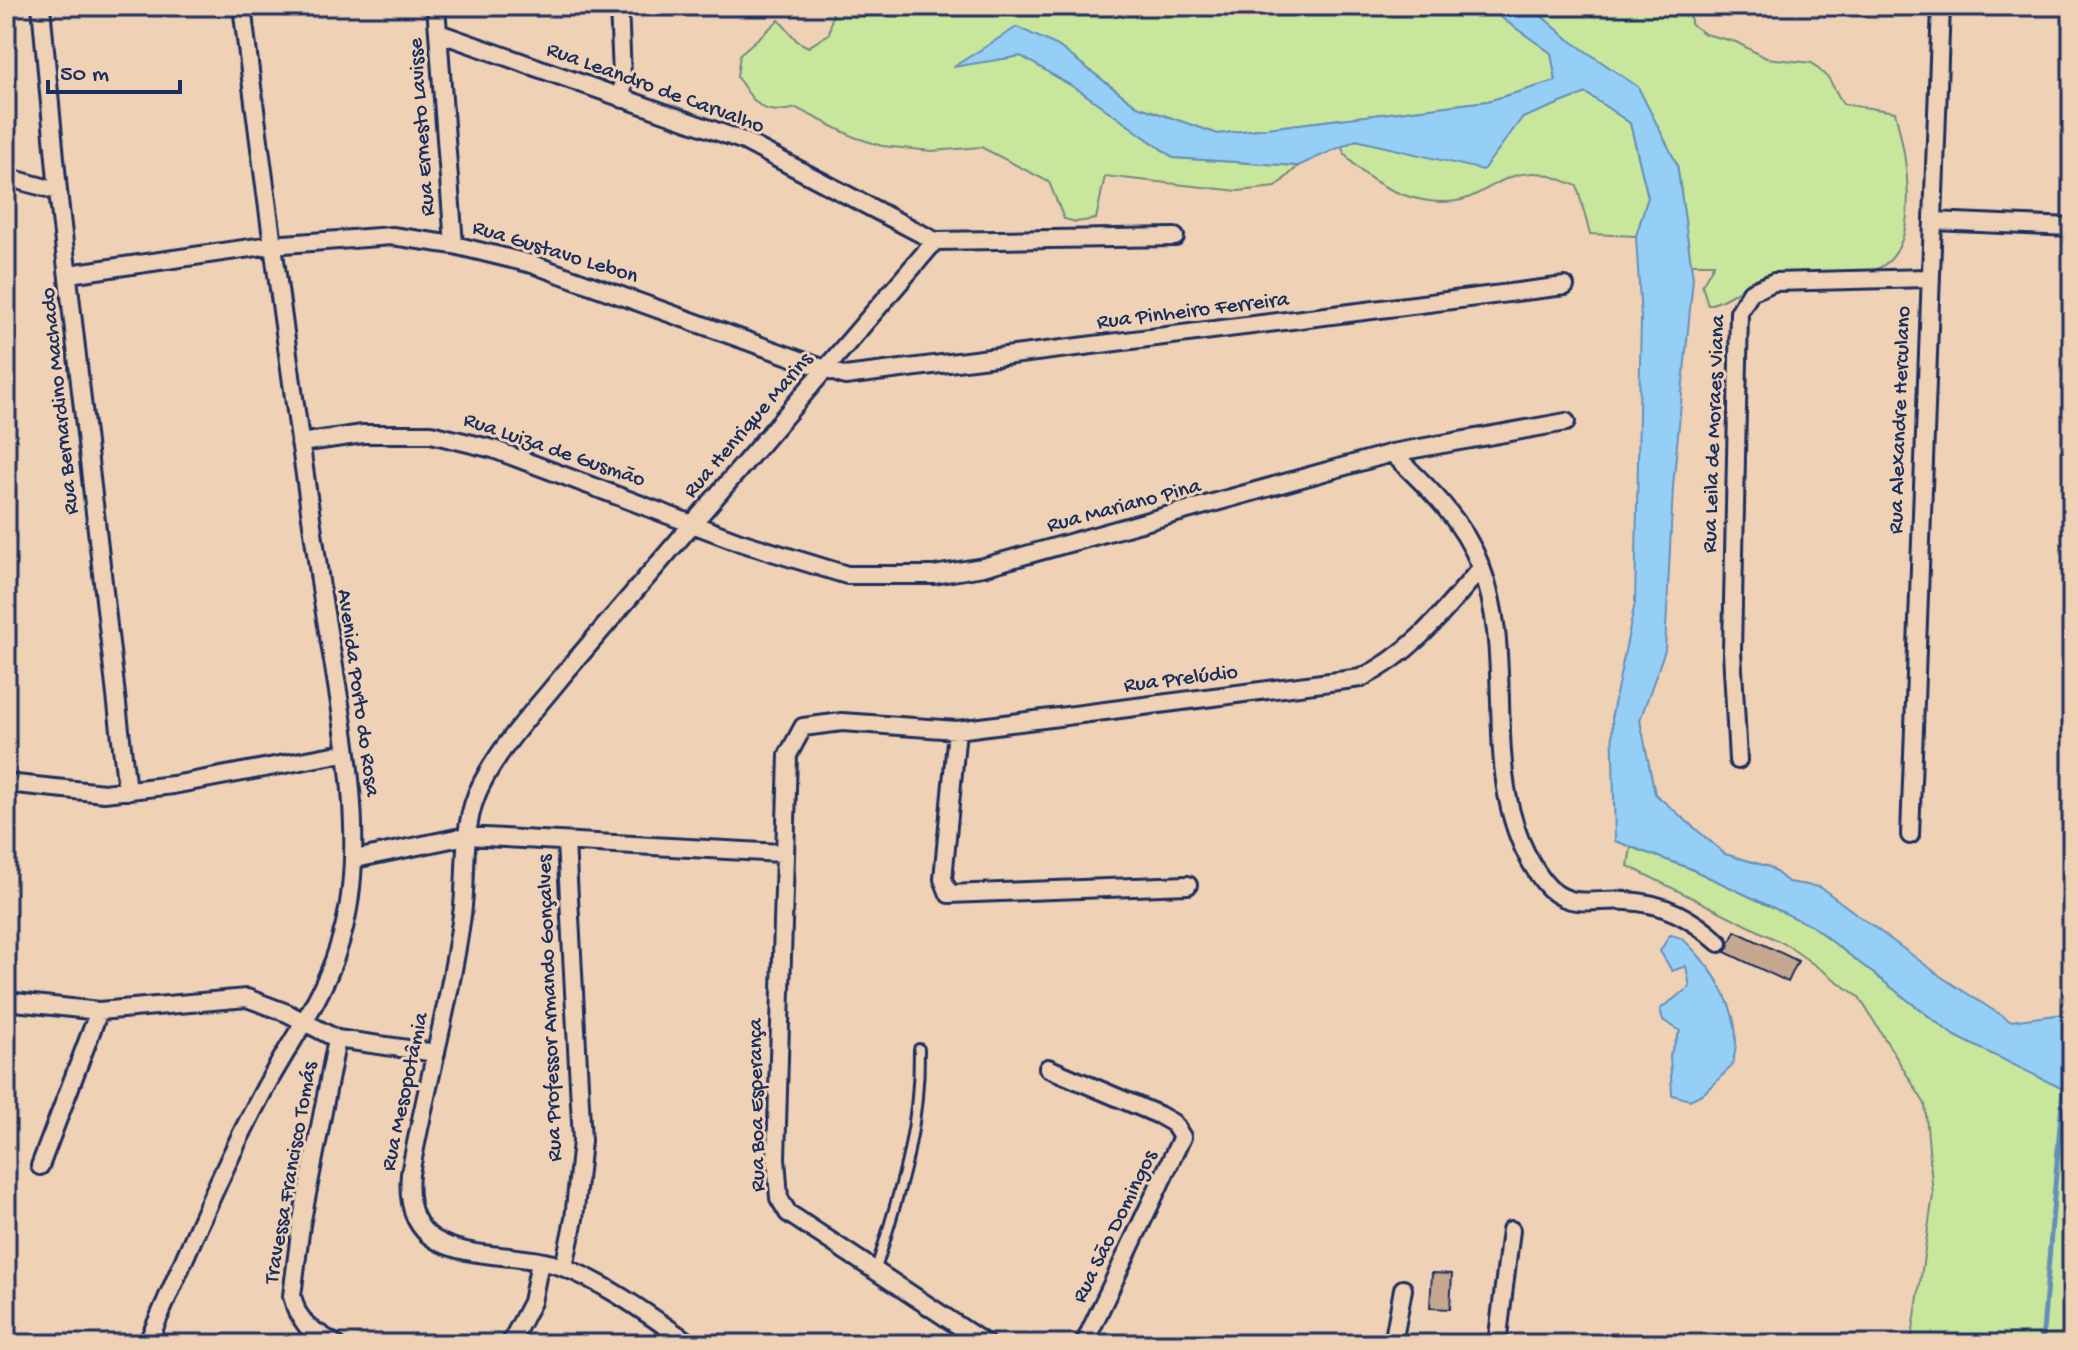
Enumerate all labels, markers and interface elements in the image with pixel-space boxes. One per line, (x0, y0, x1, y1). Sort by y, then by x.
street label: Rua Ernesto Lavisse (404, 36, 442, 217)
street label: Rua Leandro de Carvalho (542, 37, 768, 141)
scale bar (48, 44, 180, 94)
text: 50 m (60, 61, 109, 90)
street label: Rua Gustavo Lebon (469, 215, 642, 291)
street label: Rua Bernardino Machado (36, 286, 86, 516)
street label: Rua Pinheiro Ferreira (1095, 287, 1291, 337)
street label: Rua Alexandre Herculano (1884, 305, 1918, 535)
street label: Rua Leila de Moraes Viana (1698, 314, 1732, 554)
street label: Rua Henrique Marins (679, 347, 820, 504)
street label: Rua Luiza de Gusmão (460, 408, 648, 494)
street label: Rua Mariano Pina (1044, 474, 1205, 540)
street label: Avenida Porto do Rosa (330, 588, 385, 799)
street label: Rua Prelúdio (1122, 660, 1240, 700)
street label: Rua Professor Armando Gonçalves (533, 853, 569, 1162)
street label: Rua Mesopotâmia (376, 1010, 436, 1174)
street label: Rua Boa Esperança (743, 1017, 773, 1192)
street label: Travessa Francisco Tomás (259, 1059, 325, 1288)
street label: Rua São Domingos (1068, 1145, 1165, 1308)

